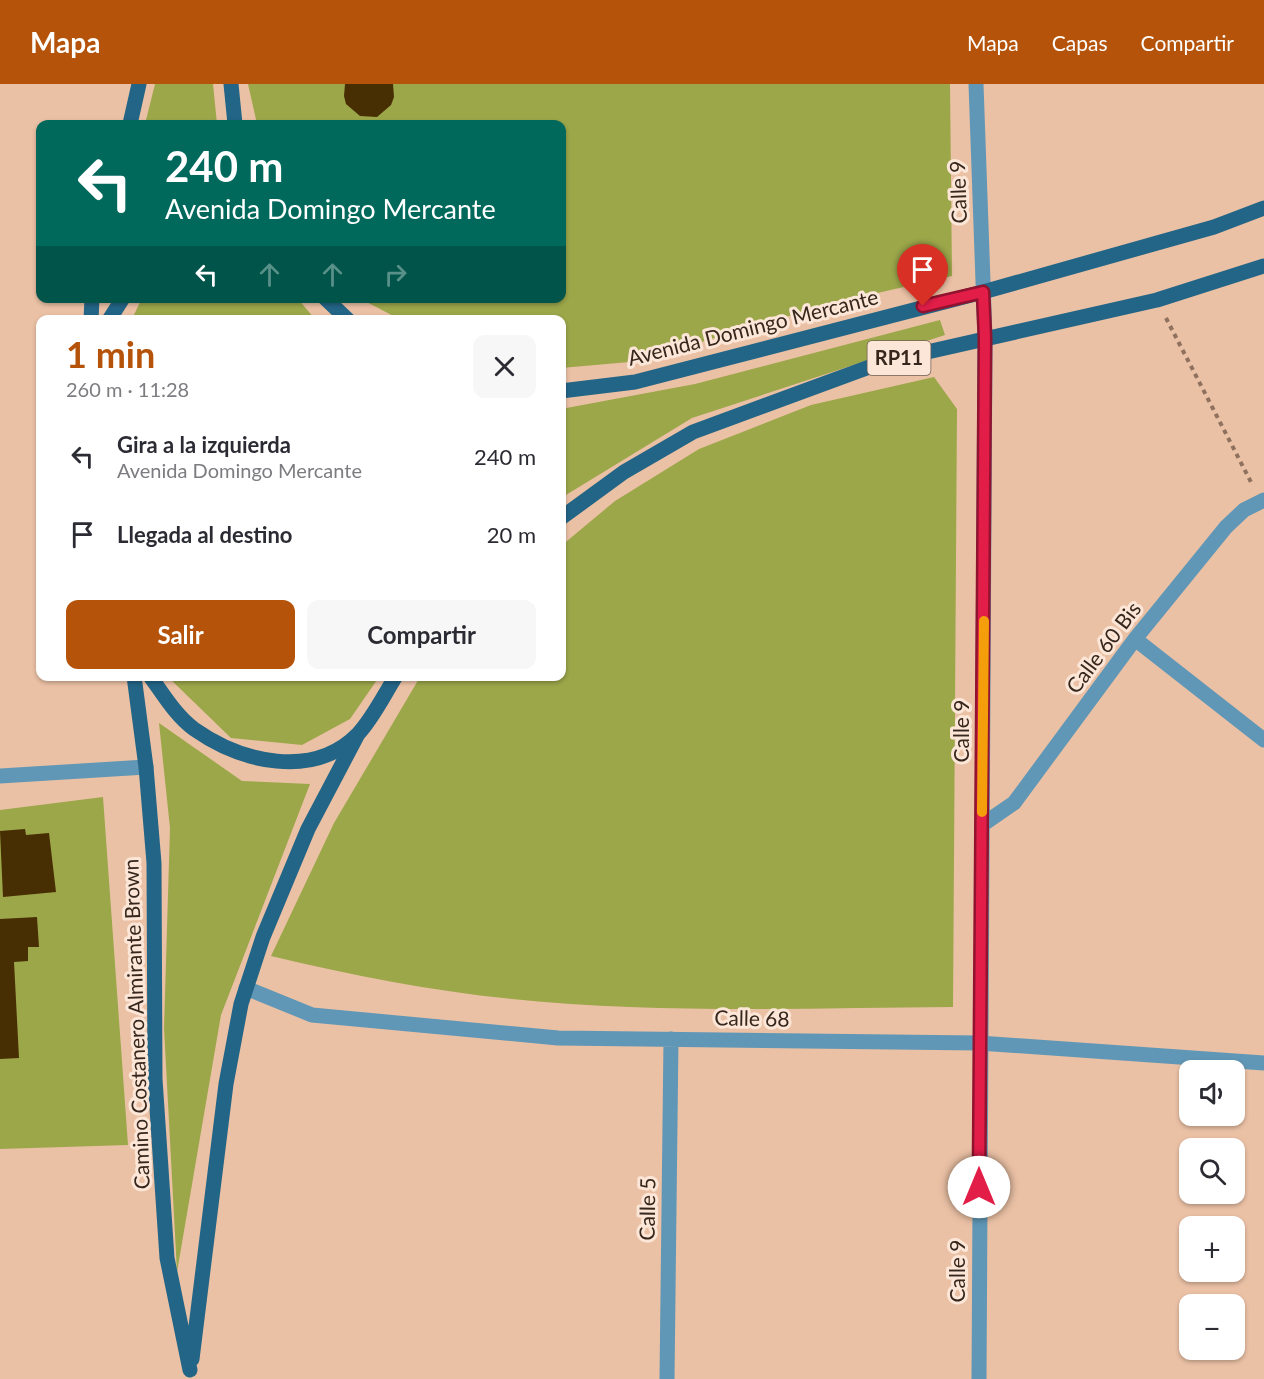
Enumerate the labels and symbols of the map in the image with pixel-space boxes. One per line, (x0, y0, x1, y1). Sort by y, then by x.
street label: Calle 9 (944, 160, 971, 224)
pin (897, 244, 948, 306)
street label: Avenida Domingo Mercante (625, 283, 880, 370)
road number: RP11 (868, 341, 930, 375)
street label: Calle 60 Bis (1060, 596, 1145, 698)
street label: Calle 9 (948, 699, 973, 763)
street label: Camino Costanero Almirante Brown (117, 858, 154, 1190)
street label: Calle 68 (714, 1004, 790, 1031)
position arrow (947, 1155, 1011, 1219)
street label: Calle 5 (633, 1177, 660, 1241)
street label: Calle 9 (944, 1239, 969, 1303)

